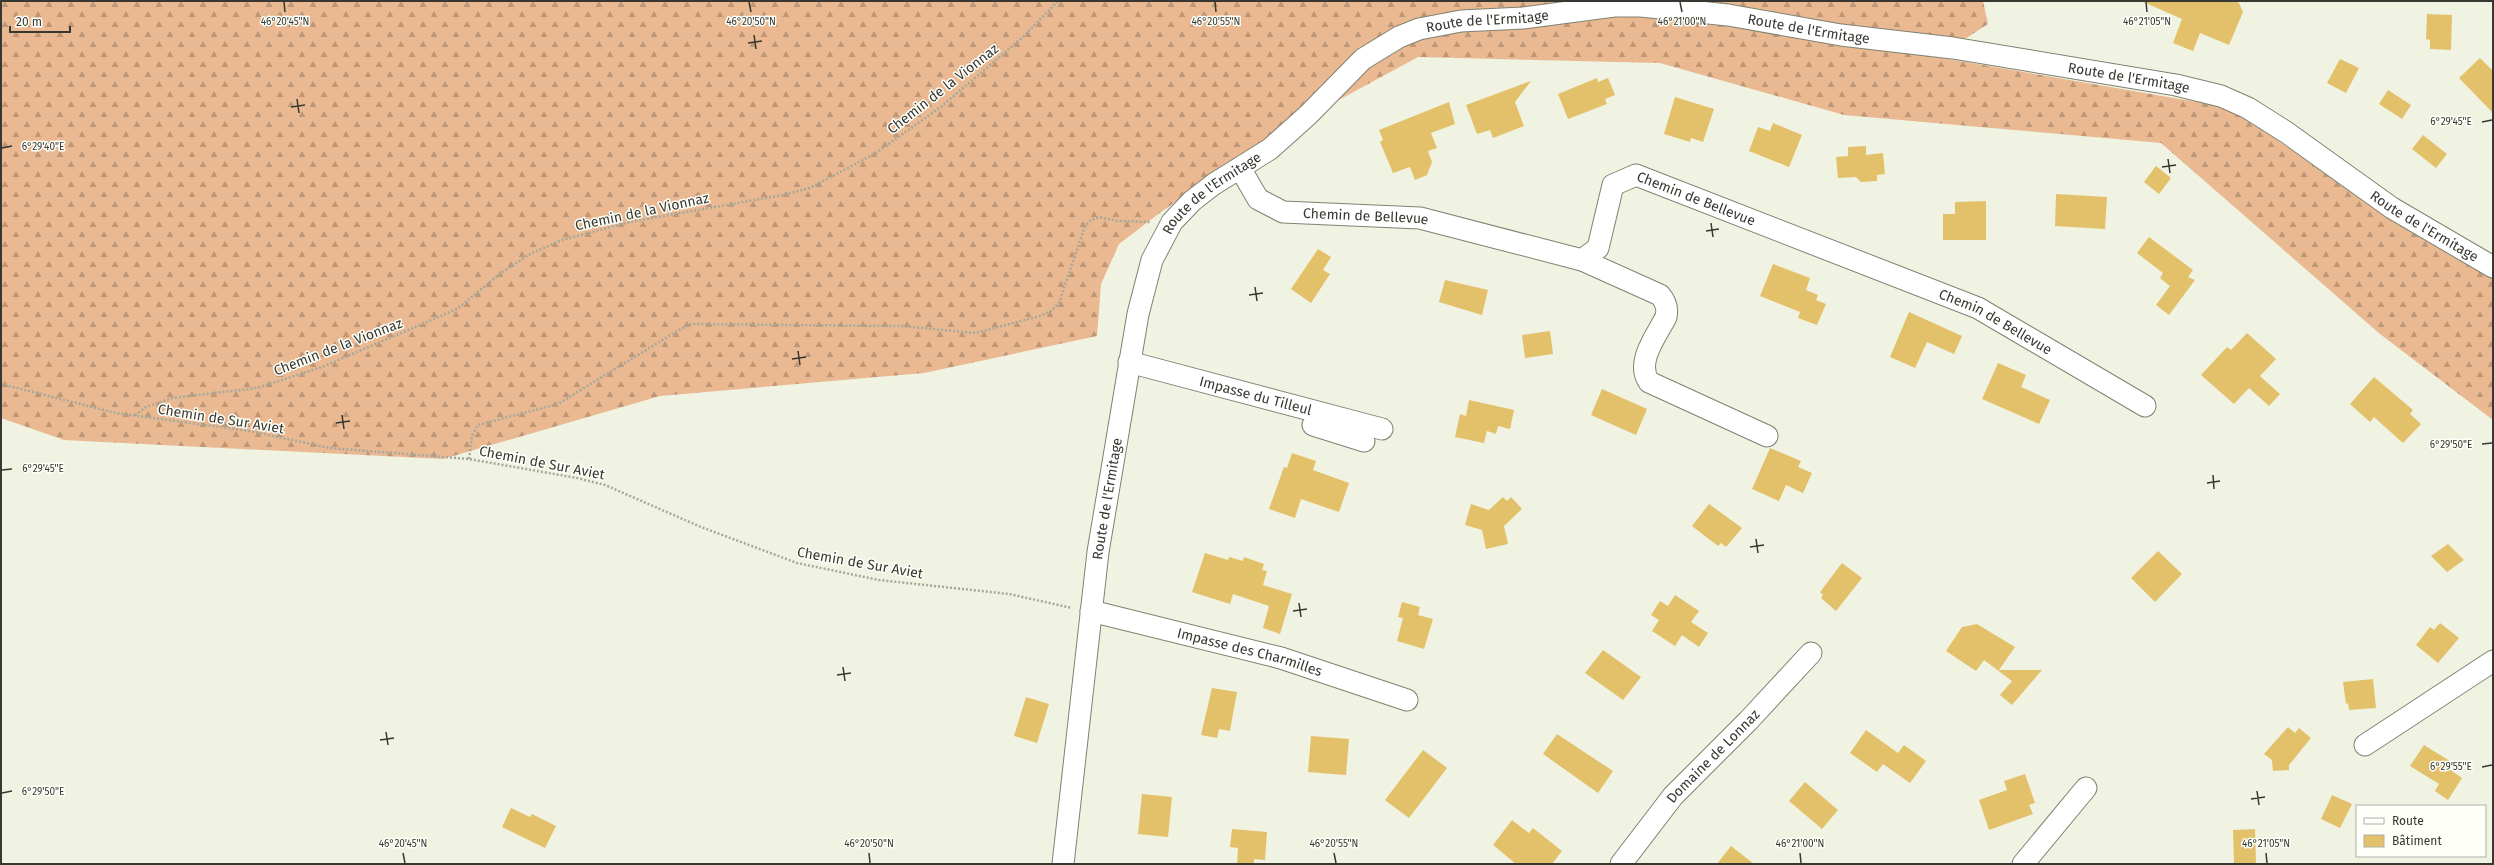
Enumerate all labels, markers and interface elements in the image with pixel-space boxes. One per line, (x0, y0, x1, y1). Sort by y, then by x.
street label: Route de l'Ermitage (1424, 6, 1550, 36)
scale bar (10, 8, 70, 34)
street label: Route de l'Ermitage (1746, 10, 1871, 47)
text: 20 m (16, 15, 42, 29)
text: 46°20'45"N (261, 16, 309, 28)
text: 46°20'50"N (726, 16, 776, 28)
text: 46°20'55"N (1192, 16, 1240, 28)
text: 46°21'00"N (1658, 16, 1706, 28)
text: 46°21'05"N (2123, 16, 2171, 28)
street label: Chemin de la Vionnaz (884, 40, 1002, 138)
street label: Route de l'Ermitage (2067, 59, 2192, 97)
text: 6°29'45"E (2430, 116, 2472, 128)
text: 6°29'40"E (22, 141, 64, 153)
street label: Route de l'Ermitage (1159, 148, 1264, 237)
street label: Chemin de Bellevue (1635, 168, 1758, 229)
street label: Route de l'Ermitage (2367, 187, 2482, 265)
street label: Chemin de la Vionnaz (573, 189, 711, 235)
street label: Chemin de Bellevue (1303, 204, 1431, 228)
street label: Chemin de Bellevue (1937, 285, 2055, 358)
street label: Chemin de la Vionnaz (271, 315, 405, 379)
street label: Impasse du Tilleul (1198, 373, 1314, 419)
street label: Chemin de Sur Aviet (157, 401, 286, 438)
street label: Route de l'Ermitage (1089, 436, 1126, 561)
text: 6°29'50"E (2430, 439, 2472, 451)
street label: Chemin de Sur Aviet (478, 442, 607, 484)
text: 6°29'45"E (22, 463, 64, 475)
street label: Chemin de Sur Aviet (796, 544, 925, 583)
street label: Impasse des Charmilles (1176, 624, 1325, 680)
street label: Domaine de Lonnaz (1663, 706, 1763, 806)
text: 6°29'55"E (2430, 761, 2472, 773)
text: 6°29'50"E (22, 786, 64, 798)
legend (2356, 805, 2486, 857)
text: Route (2392, 814, 2424, 828)
text: Bâtiment (2392, 834, 2442, 848)
text: 46°20'45"N (379, 838, 427, 850)
text: 46°20'50"N (844, 838, 894, 850)
text: 46°20'55"N (1310, 838, 1358, 850)
text: 46°21'00"N (1776, 838, 1824, 850)
text: 46°21'05"N (2242, 838, 2290, 850)

